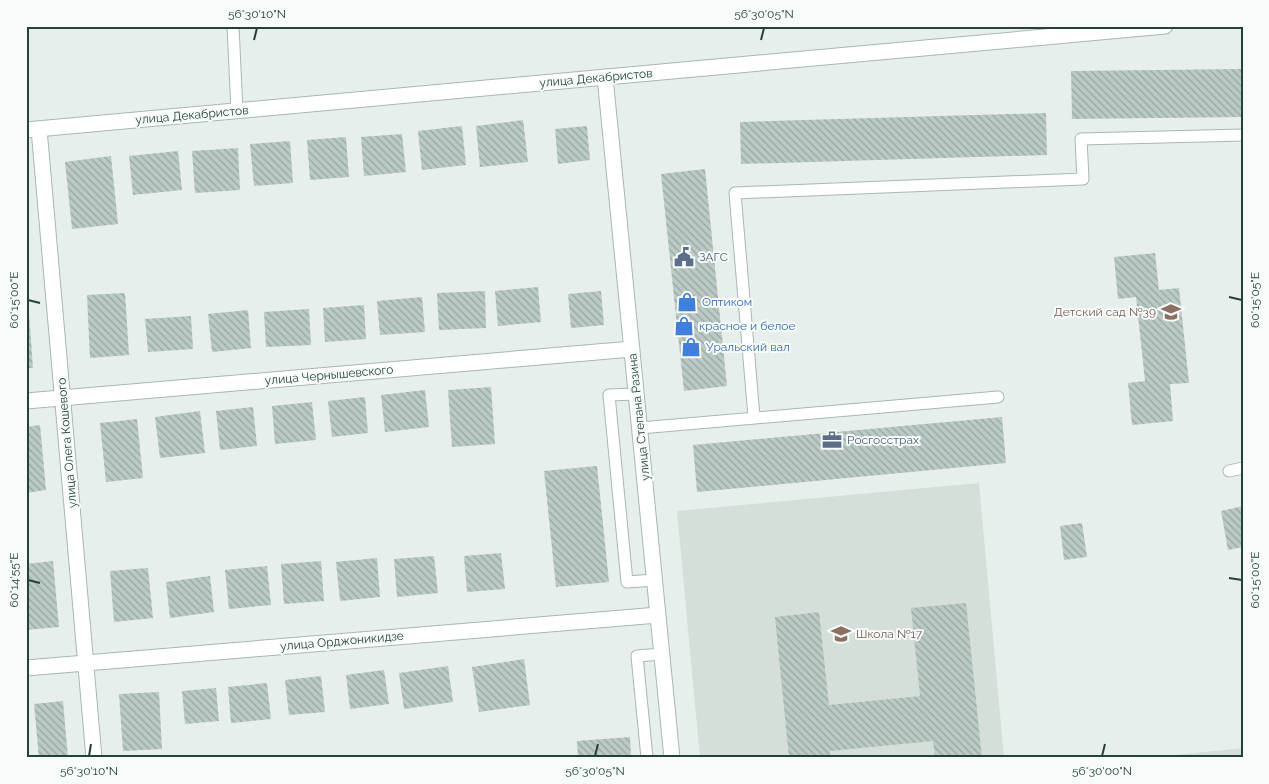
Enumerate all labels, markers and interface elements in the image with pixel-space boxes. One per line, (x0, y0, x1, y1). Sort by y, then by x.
text: 56°30'10"N (228, 7, 286, 21)
text: 56°30'05"N (734, 7, 794, 21)
street label: улица Декабристов (539, 66, 653, 90)
street label: улица Декабристов (135, 103, 249, 127)
public building icon: ЗАГС (673, 246, 695, 268)
place label: ЗАГС (699, 250, 728, 264)
text: 60°15'00"E (7, 272, 21, 328)
text: 60°15'05"E (1248, 272, 1262, 328)
shop icon: Оптиком (676, 291, 698, 313)
place label: Оптиком (702, 295, 752, 309)
school or university icon: Детский сад №39 (1160, 301, 1182, 323)
place label: Детский сад №39 (1054, 305, 1156, 319)
shop icon: красное и белое (673, 315, 695, 337)
place label: красное и белое (699, 319, 796, 333)
shop icon: Уральский вал (680, 336, 702, 358)
place label: Уральский вал (706, 340, 790, 354)
street label: улица Степана Разина (625, 353, 653, 481)
street label: улица Чернышевского (264, 362, 394, 388)
street label: улица Олега Кошевого (54, 377, 80, 509)
office icon: Росгосстрах (821, 429, 843, 451)
place label: Росгосстрах (847, 433, 919, 447)
text: 60°14'55"E (7, 552, 21, 608)
text: 60°15'00"E (1248, 552, 1262, 608)
school or university icon: Школа №17 (830, 623, 852, 645)
place label: Школа №17 (856, 627, 923, 641)
street label: улица Орджоникидзе (280, 629, 404, 653)
text: 56°30'10"N (60, 764, 118, 778)
text: 56°30'05"N (565, 764, 625, 778)
text: 56°30'00"N (1072, 764, 1132, 778)

